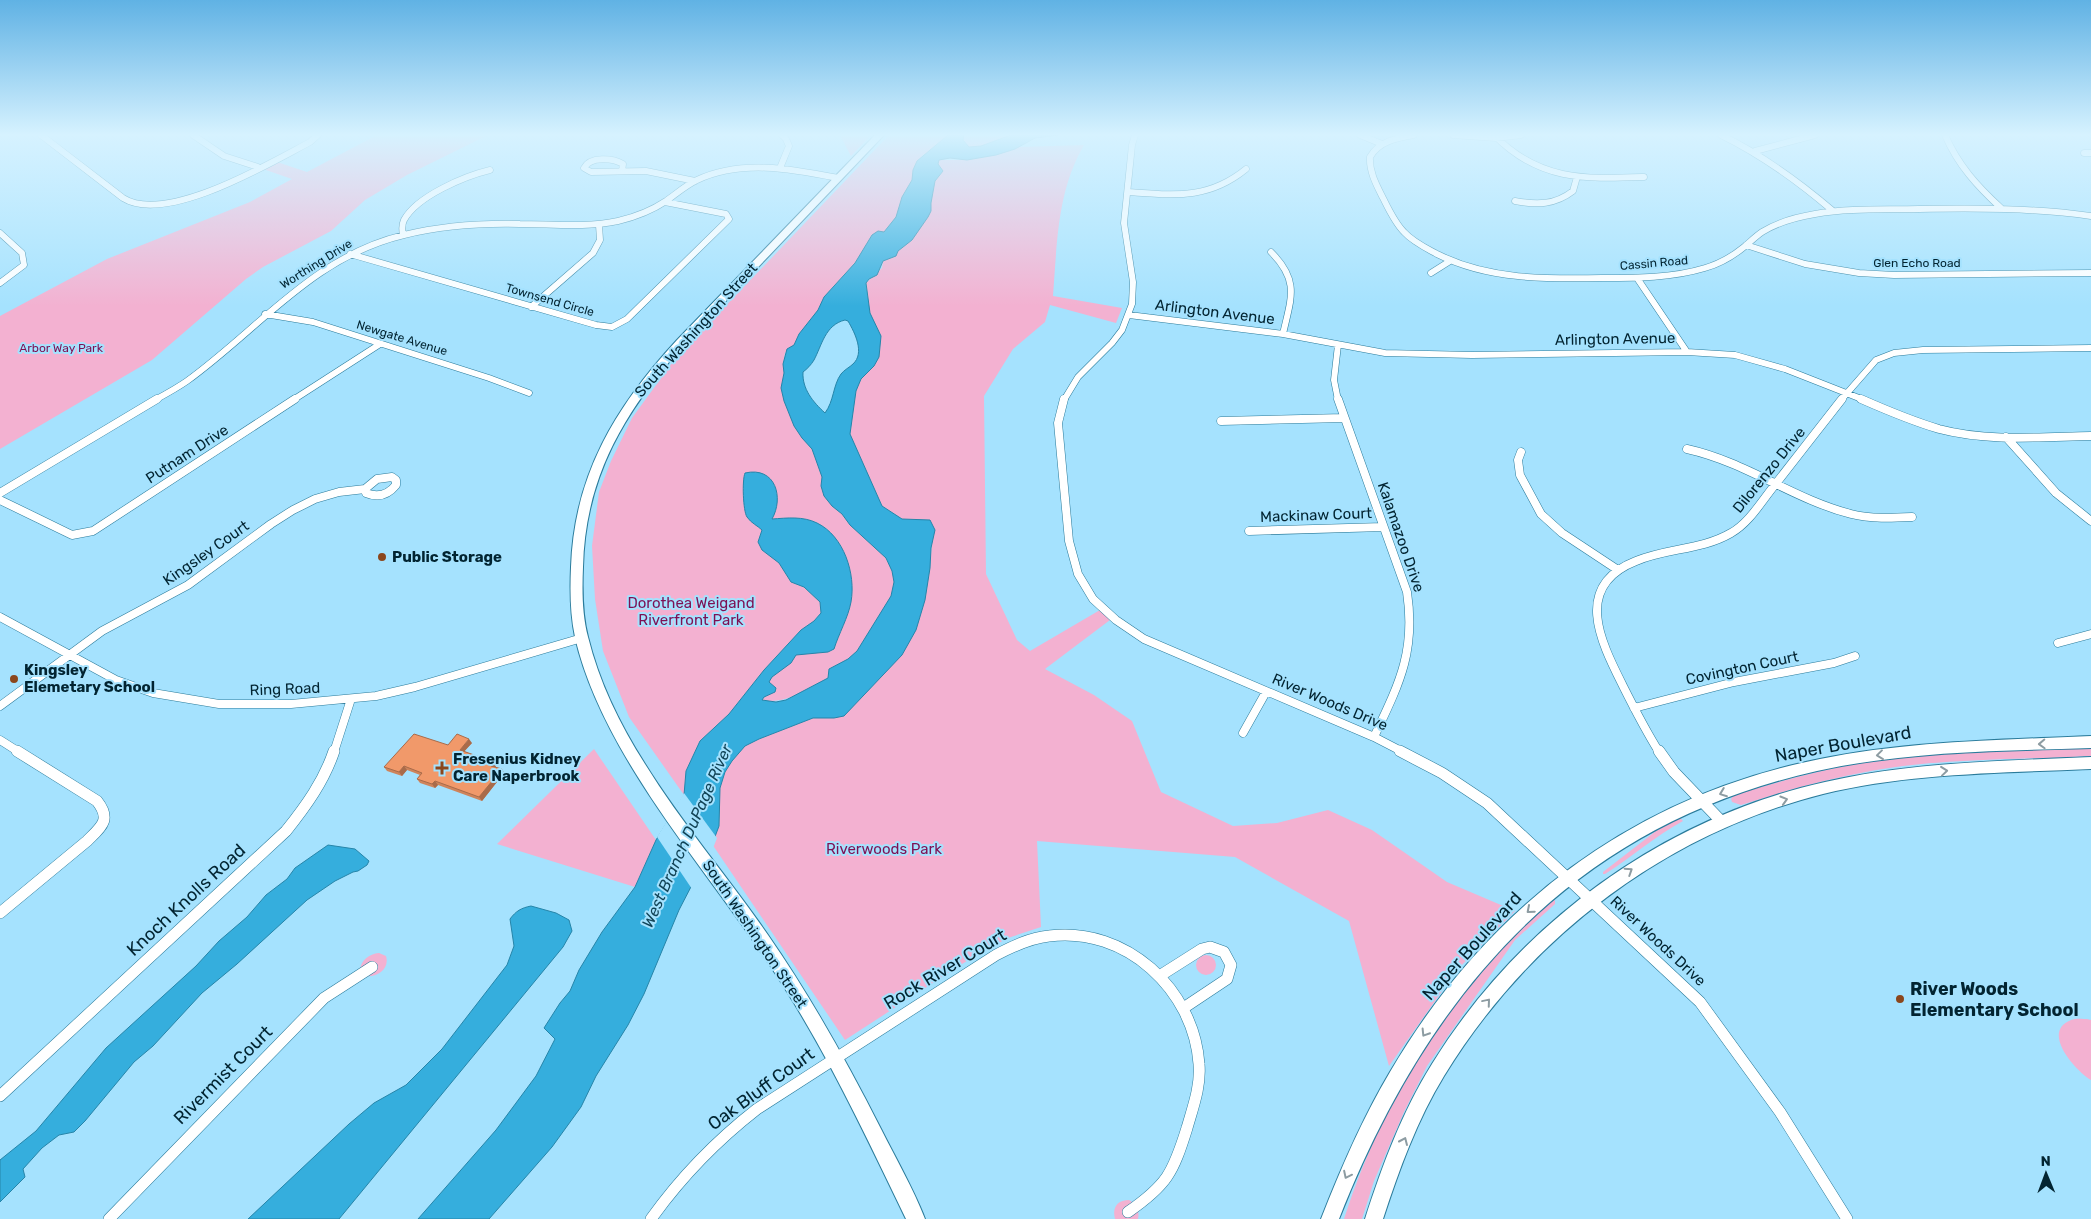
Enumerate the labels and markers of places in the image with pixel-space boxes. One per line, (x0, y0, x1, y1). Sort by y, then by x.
place label: Public Storage (392, 548, 502, 566)
marker: Public Storage (376, 551, 388, 563)
place label: Kingsley Elemetary School (24, 661, 155, 696)
marker: Kingsley Elemetary School (8, 673, 20, 685)
place label: Fresenius Kidney Care Naperbrook (453, 750, 581, 785)
marker: Fresenius Kidney Care Naperbrook (435, 761, 449, 775)
place label: River Woods Elementary School (1910, 978, 2079, 1021)
marker: River Woods Elementary School (1894, 993, 1906, 1005)

